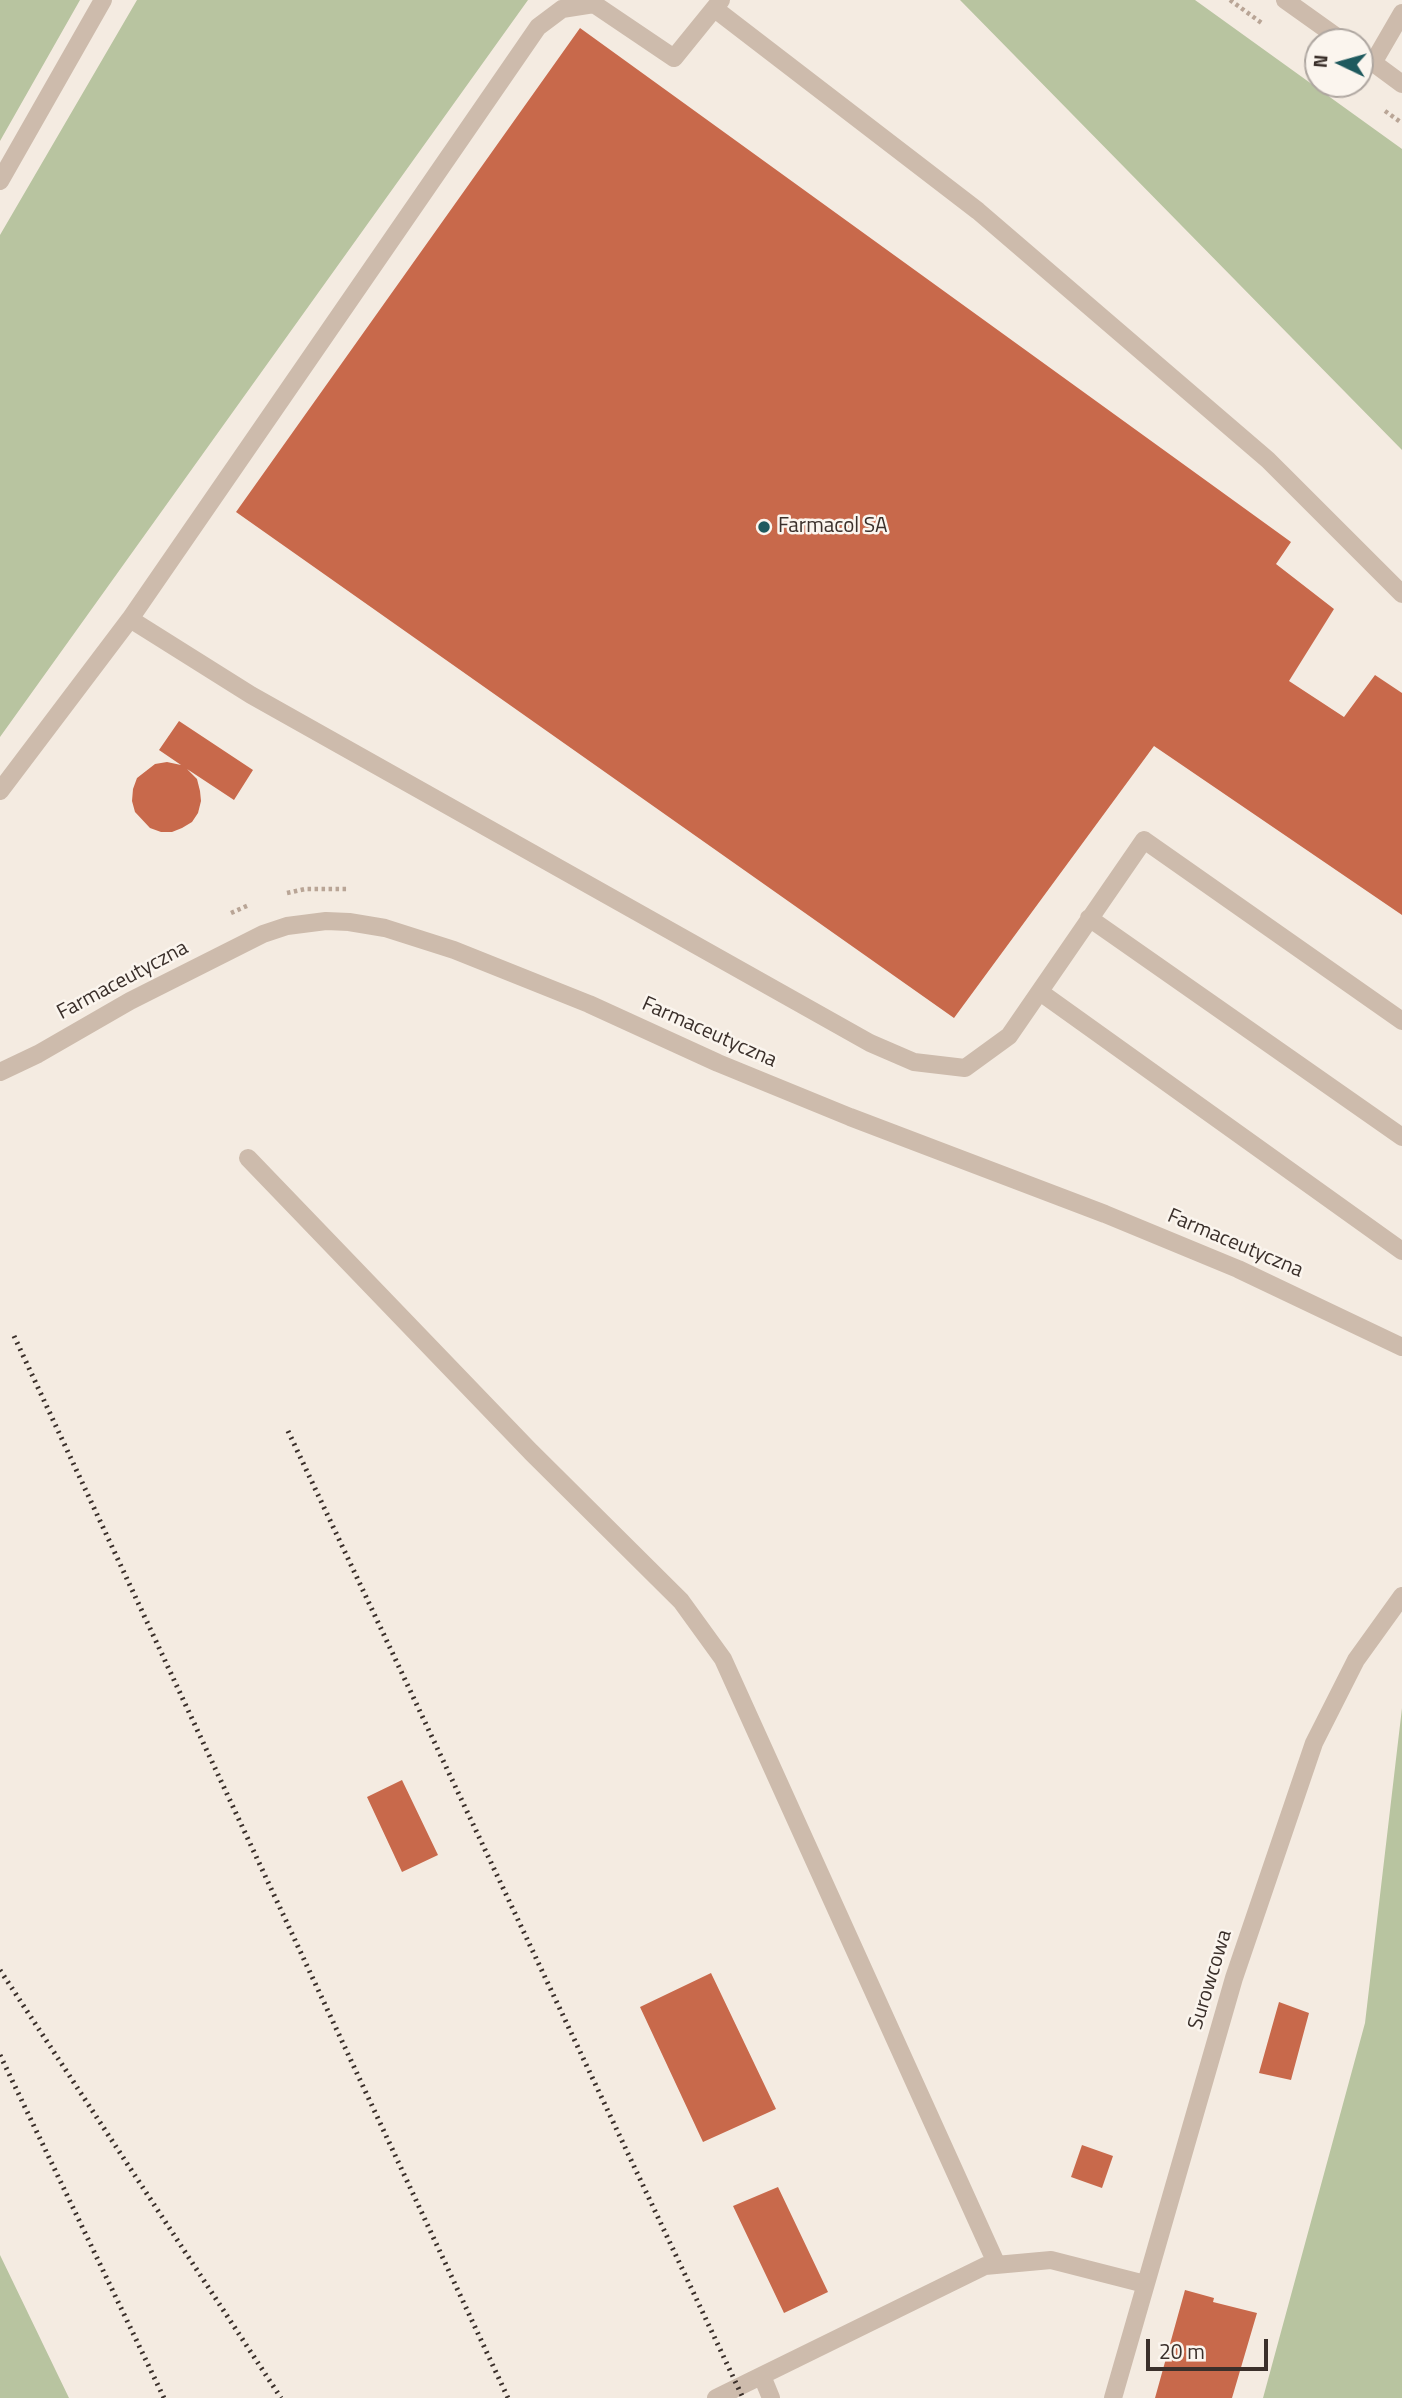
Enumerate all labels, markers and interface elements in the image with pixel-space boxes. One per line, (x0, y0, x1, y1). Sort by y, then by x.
north arrow (1304, 28, 1374, 98)
text: N (1305, 53, 1335, 69)
place label: Farmacol SA (778, 514, 887, 540)
marker: Farmacol SA (756, 519, 772, 535)
street label: Farmaceutyczna (53, 936, 193, 1026)
street label: Farmaceutyczna (638, 992, 780, 1074)
street label: Farmaceutyczna (1163, 1204, 1307, 1284)
street label: Surowcowa (1184, 1927, 1238, 2033)
scale bar (1150, 2324, 1272, 2368)
text: 20 m (1159, 2335, 1205, 2367)

